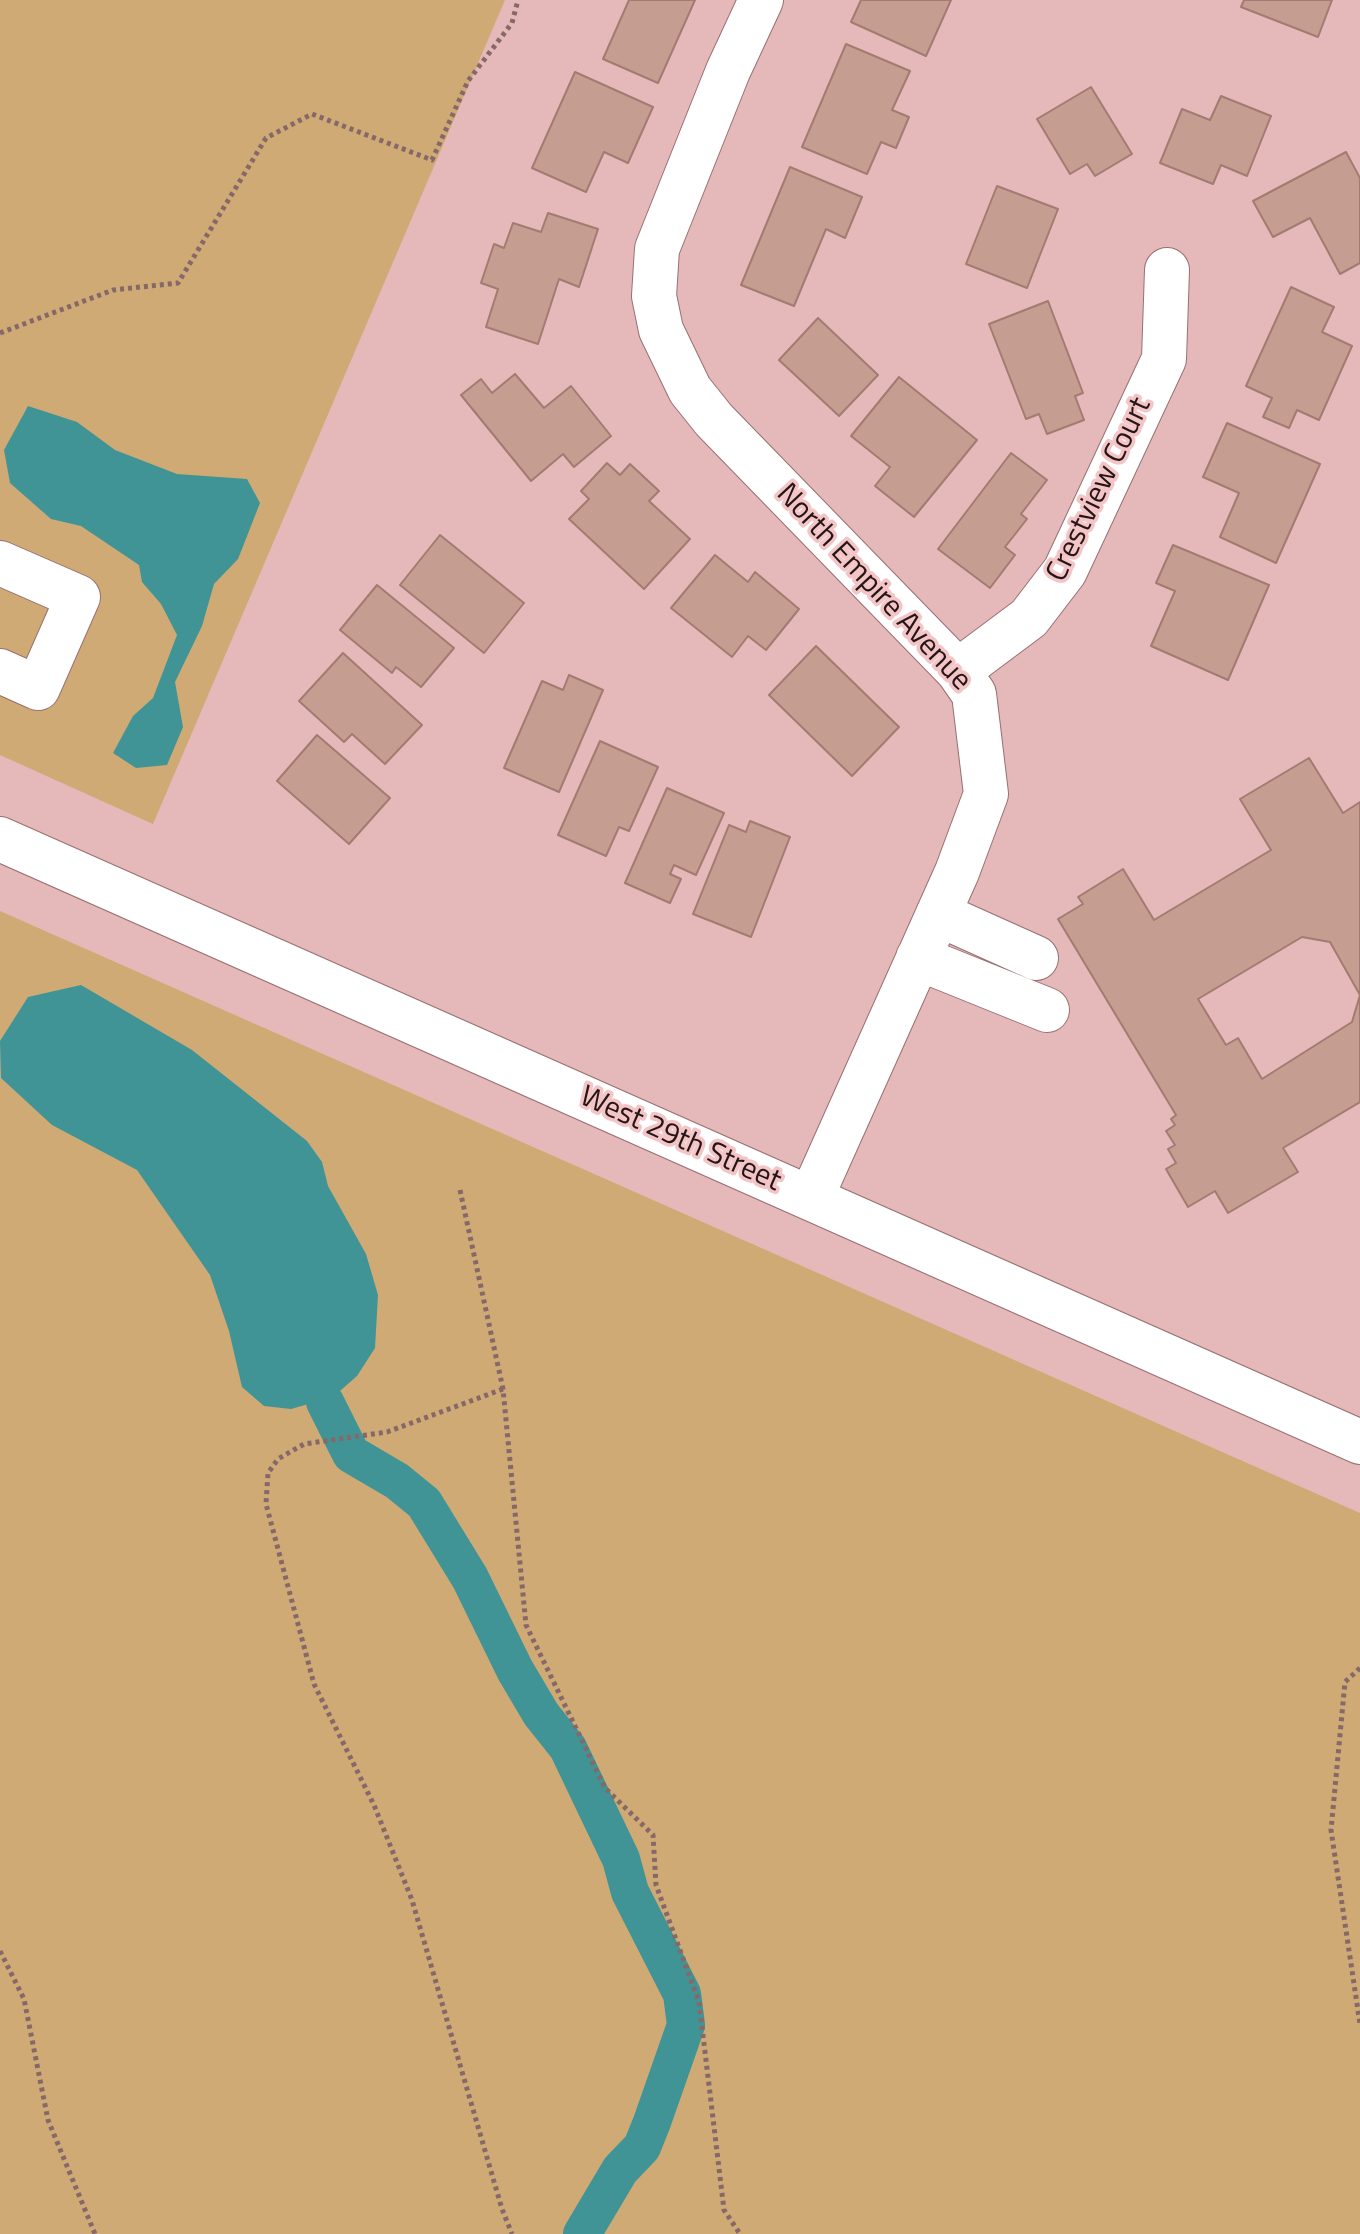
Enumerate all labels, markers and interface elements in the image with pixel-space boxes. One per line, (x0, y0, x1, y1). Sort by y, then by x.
street label: Crestview Court (1040, 392, 1160, 588)
street label: North Empire Avenue (768, 477, 978, 699)
street label: West 29th Street (574, 1080, 786, 1200)

